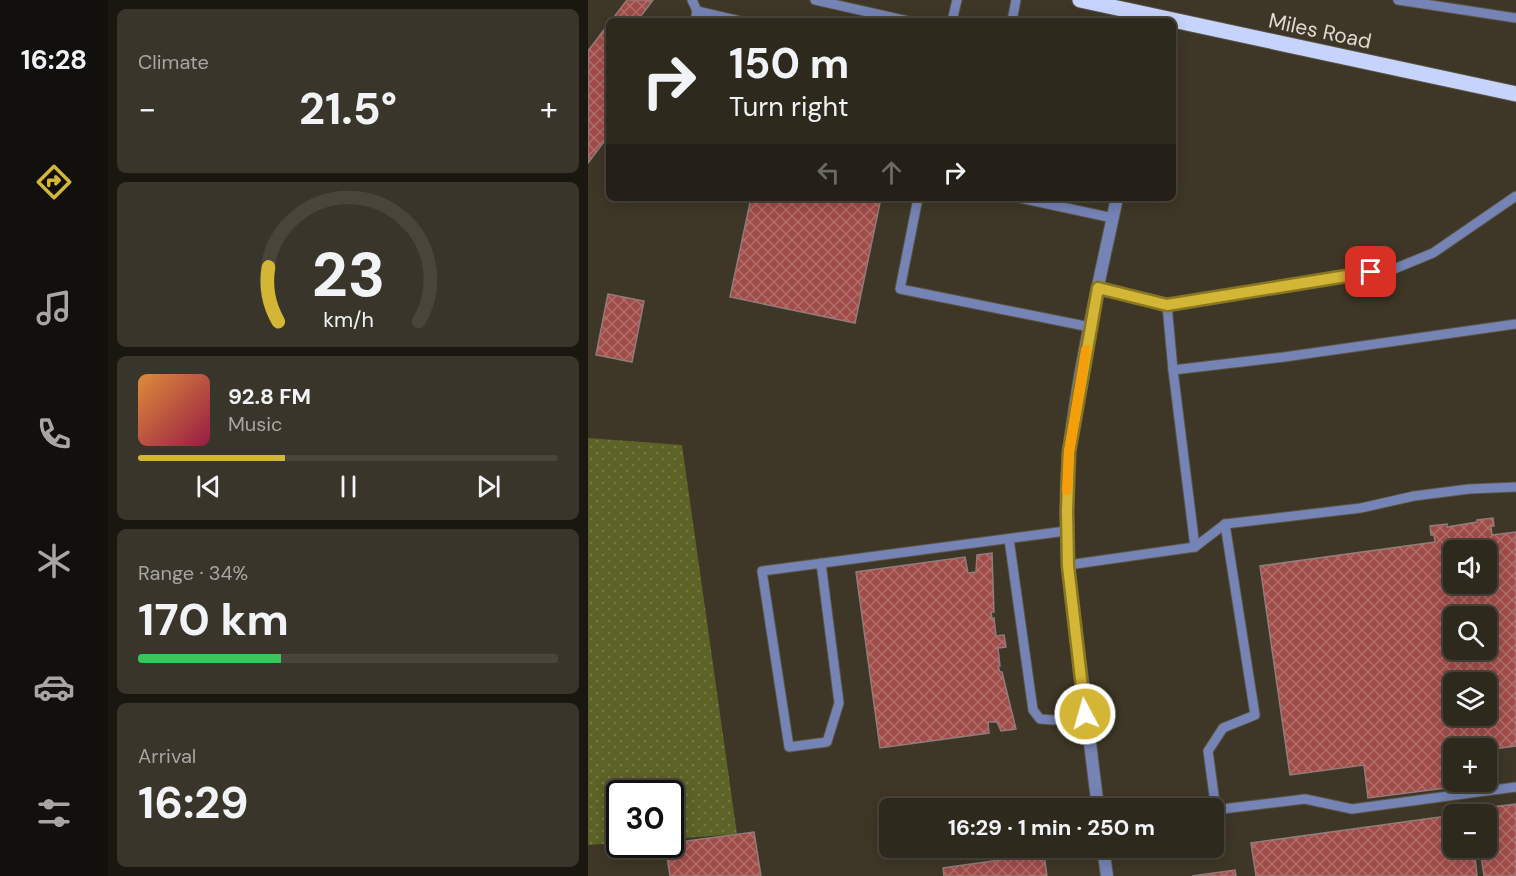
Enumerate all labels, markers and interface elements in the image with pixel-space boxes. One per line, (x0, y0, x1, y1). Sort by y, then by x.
street label: Miles Road (1266, 6, 1374, 56)
text: 150 m (729, 36, 849, 91)
text: 16:28 (21, 42, 87, 77)
icon: right (630, 42, 708, 120)
text: Climate (138, 49, 209, 75)
text: 21.5° (299, 79, 397, 138)
text: − (138, 87, 156, 130)
text: + (540, 87, 558, 130)
text: Turn right (729, 89, 849, 124)
icon: left (812, 156, 845, 189)
icon: ahead (875, 156, 908, 189)
icon: right (938, 156, 971, 189)
icon: directions (33, 161, 75, 203)
text: 23 (311, 234, 385, 315)
pin (1345, 246, 1396, 297)
icon: arrive (1354, 255, 1387, 288)
icon: music (33, 287, 75, 329)
text: km/h (323, 306, 373, 334)
text: 92.8 FM (228, 382, 311, 411)
text: Music (228, 411, 283, 437)
icon: phone (33, 413, 75, 455)
icon: previous (192, 470, 225, 503)
icon: pause (332, 470, 365, 503)
icon: next (472, 470, 505, 503)
icon: climate (33, 540, 75, 582)
map controls (1443, 540, 1497, 858)
button: sound (1443, 540, 1497, 594)
text: Range · 34% (138, 560, 248, 586)
text: 170 km (138, 590, 289, 649)
button: search (1443, 606, 1497, 660)
icon: car (33, 666, 75, 708)
button: layers (1443, 672, 1497, 726)
position arrow (1053, 682, 1117, 746)
button: + (1443, 738, 1497, 792)
text: Arrival (138, 743, 196, 769)
text: 16:29 (138, 773, 249, 832)
speed limit sign: 30 (606, 780, 684, 858)
icon: filters (33, 792, 75, 834)
button: − (1443, 804, 1497, 858)
text: 16:29 · 1 min · 250 m (948, 813, 1155, 842)

